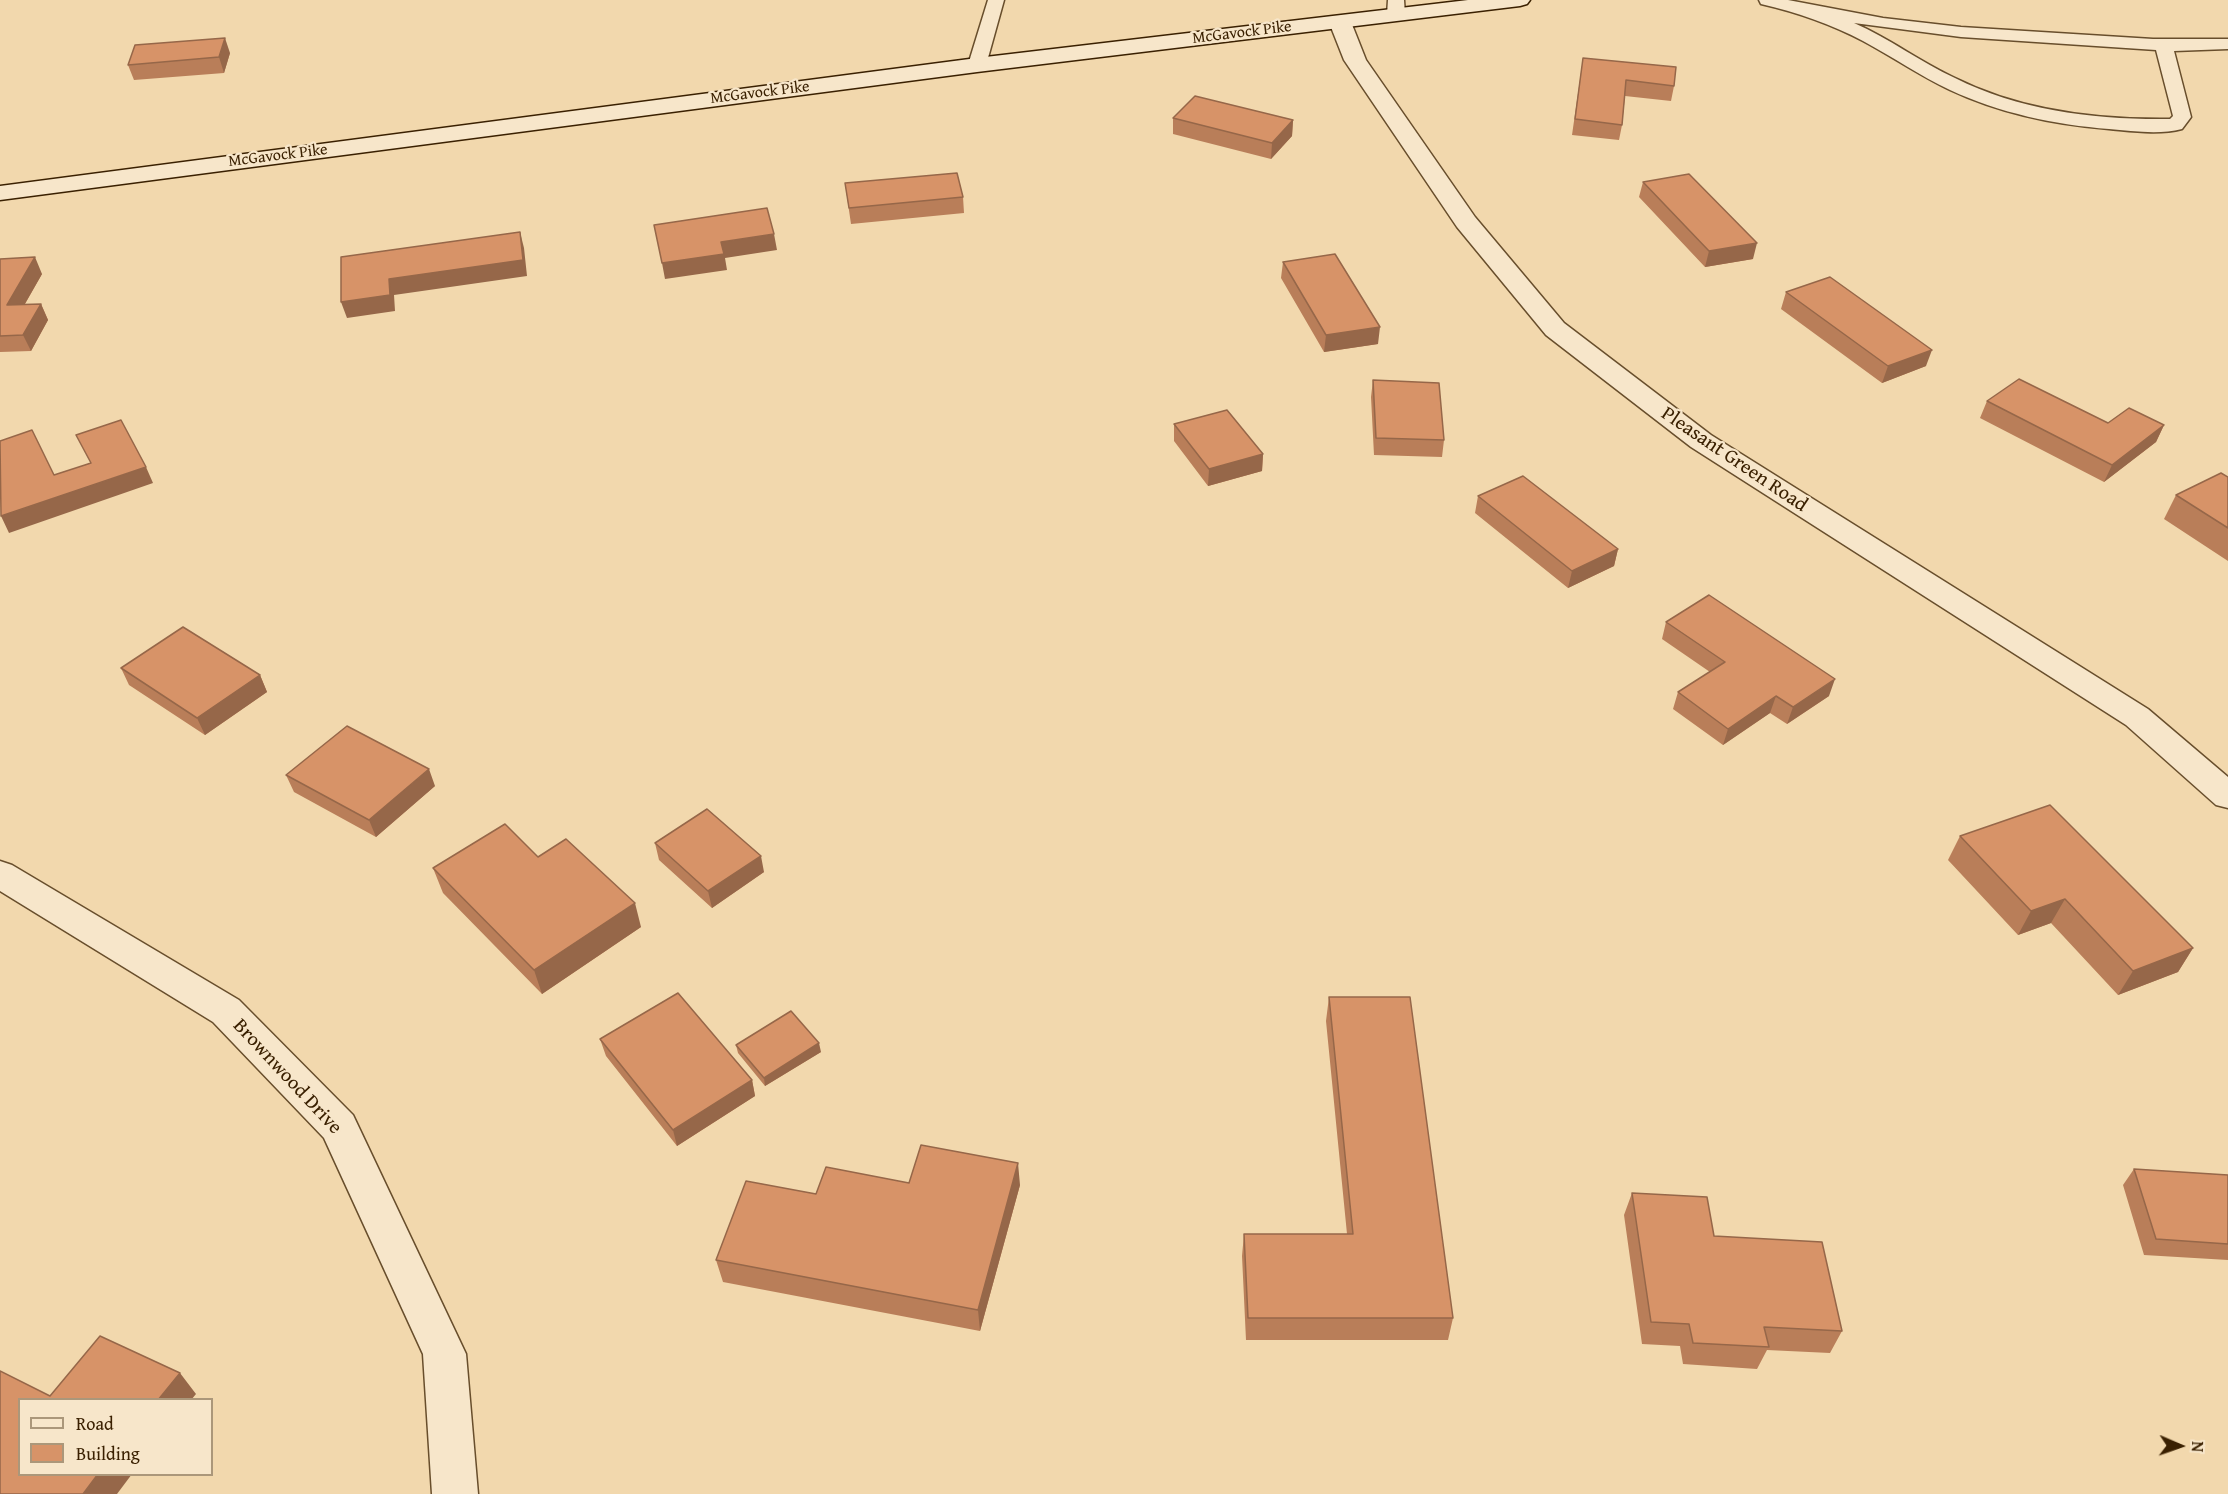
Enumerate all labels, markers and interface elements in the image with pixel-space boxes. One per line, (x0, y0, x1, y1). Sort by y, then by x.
street label: McGavock Pike (1191, 17, 1293, 49)
street label: McGavock Pike (709, 77, 811, 109)
street label: McGavock Pike (227, 140, 329, 172)
street label: Pleasant Green Road (1656, 402, 1812, 518)
street label: Brownwood Drive (227, 1014, 347, 1140)
legend (18, 1398, 213, 1476)
text: Road (76, 1410, 114, 1437)
north arrow (2150, 1416, 2210, 1476)
text: Building (76, 1440, 140, 1467)
text: N (2186, 1441, 2210, 1452)

